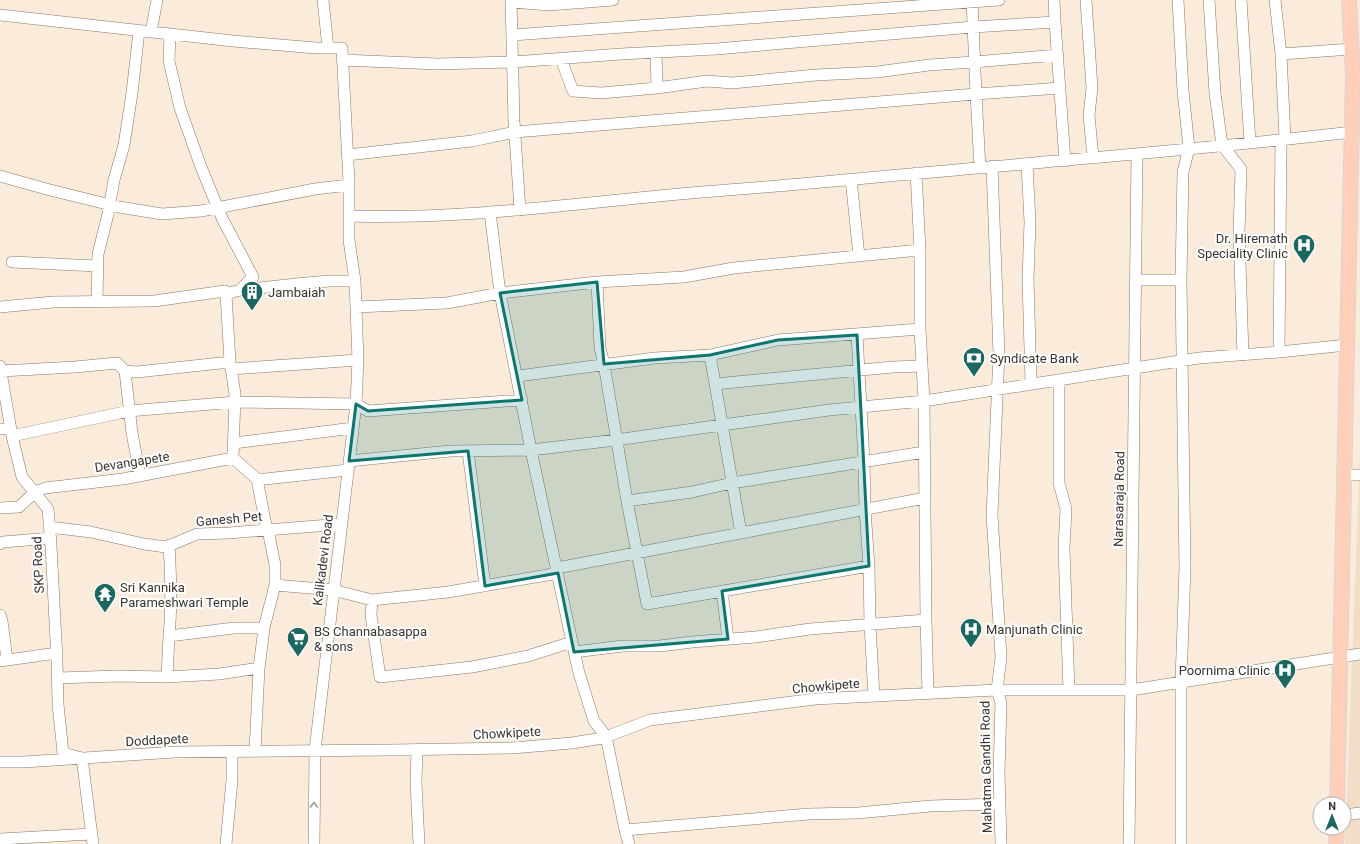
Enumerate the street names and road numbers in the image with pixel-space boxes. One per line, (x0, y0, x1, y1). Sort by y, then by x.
street label: Devangapete (94, 449, 171, 475)
street label: Narasaraja Road (1111, 451, 1127, 547)
street label: Ganesh Pet (195, 509, 263, 529)
street label: Kalikadevi Road (310, 513, 336, 607)
street label: SKP Road (29, 536, 47, 594)
street label: Chowkipete (792, 676, 861, 696)
street label: Mahatma Gandhi Road (977, 701, 995, 833)
street label: Chowkipete (473, 724, 541, 742)
street label: Doddapete (125, 731, 189, 749)

